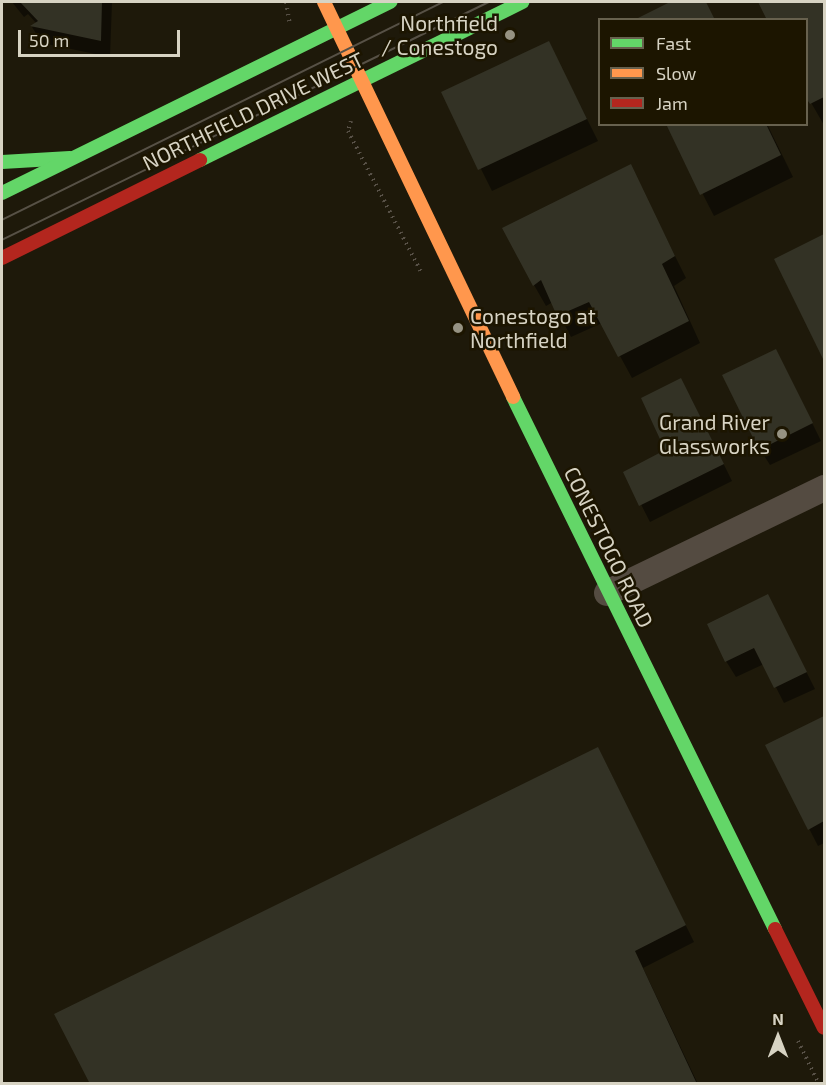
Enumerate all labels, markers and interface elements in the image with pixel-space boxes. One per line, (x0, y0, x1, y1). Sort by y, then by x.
place label: Northfield / Conestogo (381, 10, 498, 60)
scale bar (21, 18, 183, 56)
legend (598, 18, 808, 126)
marker: Northfield / Conestogo (503, 28, 517, 42)
text: 50 m (29, 29, 69, 51)
text: Fast (656, 32, 691, 54)
street label: NORTHFIELD DRIVE WEST (138, 46, 368, 176)
text: Slow (656, 62, 696, 84)
text: Jam (656, 92, 688, 114)
place label: Conestogo at Northfield (470, 303, 596, 353)
marker: Conestogo at Northfield (451, 321, 465, 335)
place label: Grand River Glassworks (659, 409, 770, 459)
marker: Grand River Glassworks (775, 427, 789, 441)
street label: CONESTOGO ROAD (559, 462, 659, 632)
north arrow (748, 1007, 808, 1067)
text: N (772, 1009, 784, 1028)

